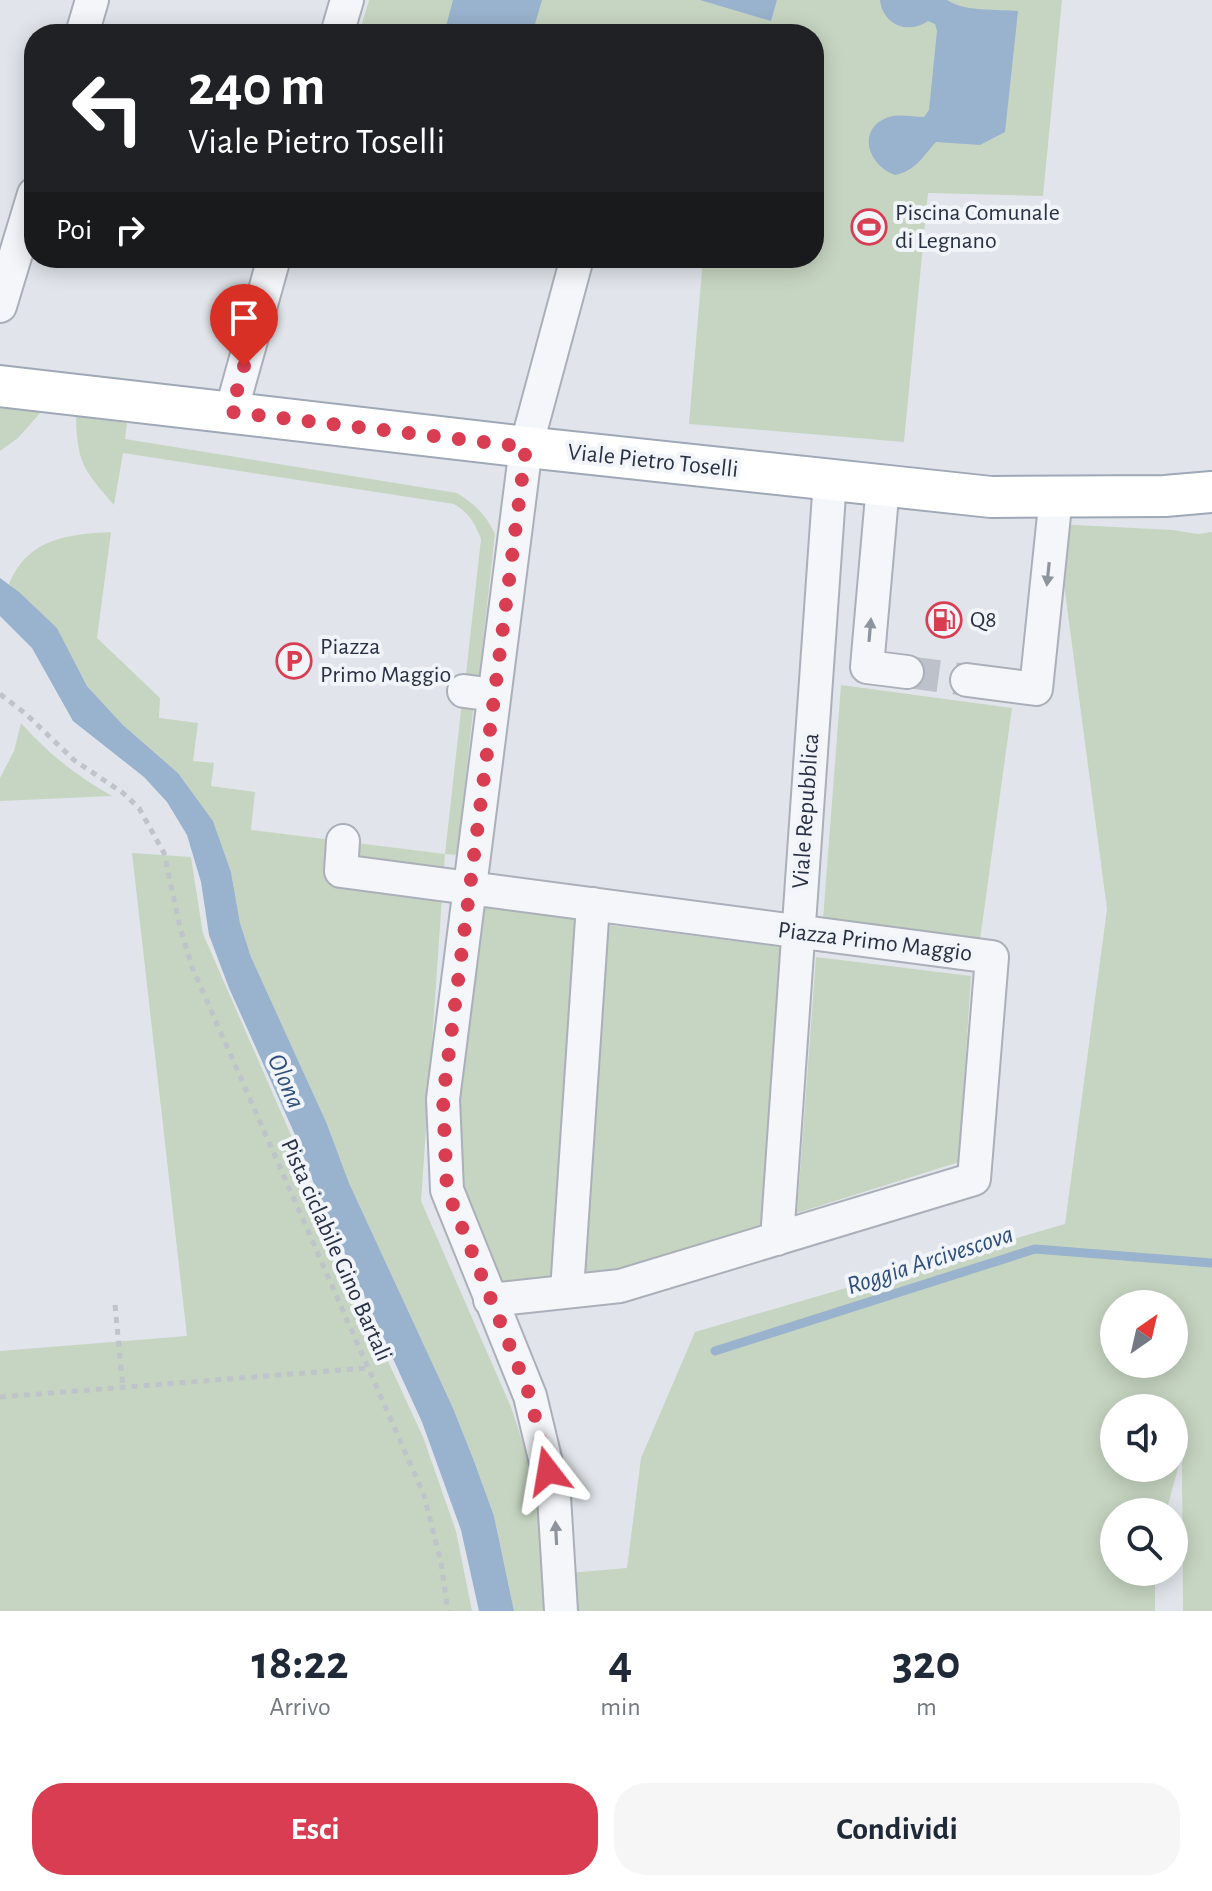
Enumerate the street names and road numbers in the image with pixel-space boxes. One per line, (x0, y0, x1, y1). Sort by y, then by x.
street label: Viale Pietro Toselli (566, 440, 740, 482)
street label: Viale Repubblica (789, 732, 823, 890)
street label: Piazza Primo Maggio (776, 918, 974, 966)
street label: Pista ciclabile Gino Bartali (276, 1135, 396, 1365)

